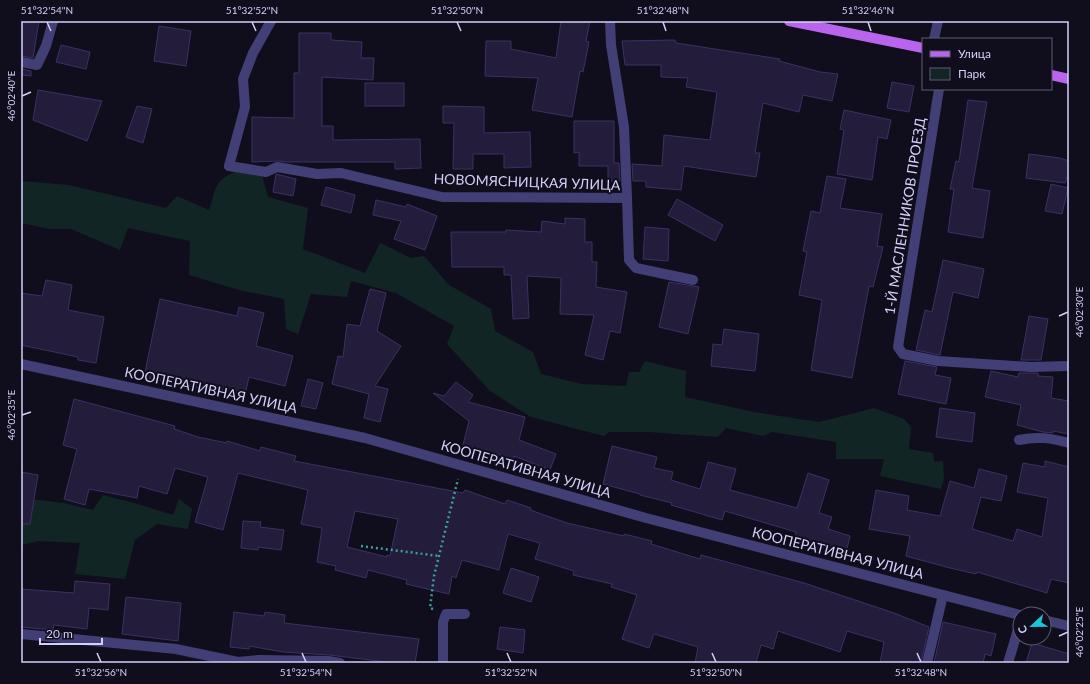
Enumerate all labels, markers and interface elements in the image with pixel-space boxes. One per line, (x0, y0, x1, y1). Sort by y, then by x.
text: 51°32'54"N (21, 4, 73, 16)
text: 51°32'52"N (226, 4, 278, 16)
text: 51°32'50"N (431, 4, 483, 16)
text: 51°32'48"N (637, 4, 689, 16)
text: 51°32'46"N (842, 4, 894, 16)
legend (922, 38, 1052, 90)
text: Улица (958, 46, 991, 61)
text: Парк (958, 66, 986, 81)
text: 46°02'40"E (5, 71, 17, 121)
street label: 1-Й МАСЛЕННИКОВ ПРОЕЗД (881, 116, 928, 316)
street label: НОВОМЯСНИЦКАЯ УЛИЦА (433, 170, 621, 193)
text: 46°02'30"E (1073, 287, 1085, 337)
street label: КООПЕРАТИВНАЯ УЛИЦА (123, 363, 300, 416)
text: 46°02'35"E (5, 390, 17, 440)
street label: КООПЕРАТИВНАЯ УЛИЦА (439, 436, 614, 501)
street label: КООПЕРАТИВНАЯ УЛИЦА (751, 523, 926, 582)
north arrow (1012, 606, 1052, 646)
text: 46°02'25"E (1073, 607, 1085, 657)
scale bar (40, 620, 102, 646)
text: С (1015, 623, 1030, 636)
text: 20 m (46, 626, 73, 641)
text: 51°32'56"N (75, 666, 127, 678)
text: 51°32'54"N (280, 666, 332, 678)
text: 51°32'52"N (485, 666, 537, 678)
text: 51°32'50"N (690, 666, 742, 678)
text: 51°32'48"N (895, 666, 947, 678)

